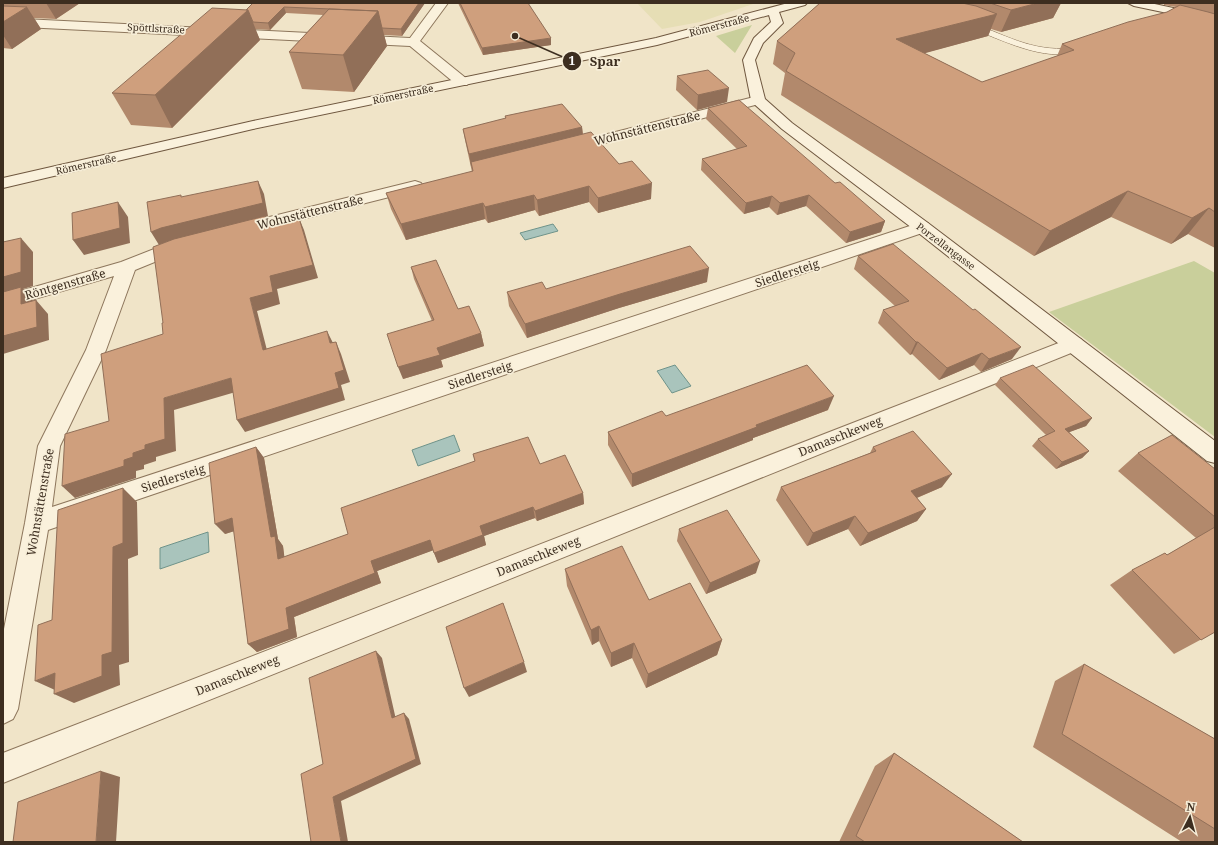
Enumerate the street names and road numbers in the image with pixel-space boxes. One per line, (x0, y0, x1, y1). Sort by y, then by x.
street label: Römerstraße (687, 10, 751, 40)
street label: Spöttlstraße (127, 20, 185, 36)
street label: Römerstraße (371, 81, 435, 107)
street label: Wohnstättenstraße (592, 107, 702, 149)
street label: Römerstraße (54, 150, 118, 178)
street label: Wohnstättenstraße (255, 191, 365, 233)
street label: Porzellangasse (914, 219, 978, 273)
street label: Siedlersteig (753, 255, 822, 291)
street label: Röntgenstraße (23, 264, 107, 304)
street label: Siedlersteig (446, 357, 515, 393)
street label: Damaschkeweg (796, 411, 885, 461)
street label: Wohnstättenstraße (22, 447, 58, 557)
street label: Siedlersteig (139, 460, 208, 496)
street label: Damaschkeweg (494, 531, 583, 581)
street label: Damaschkeweg (193, 650, 282, 700)

